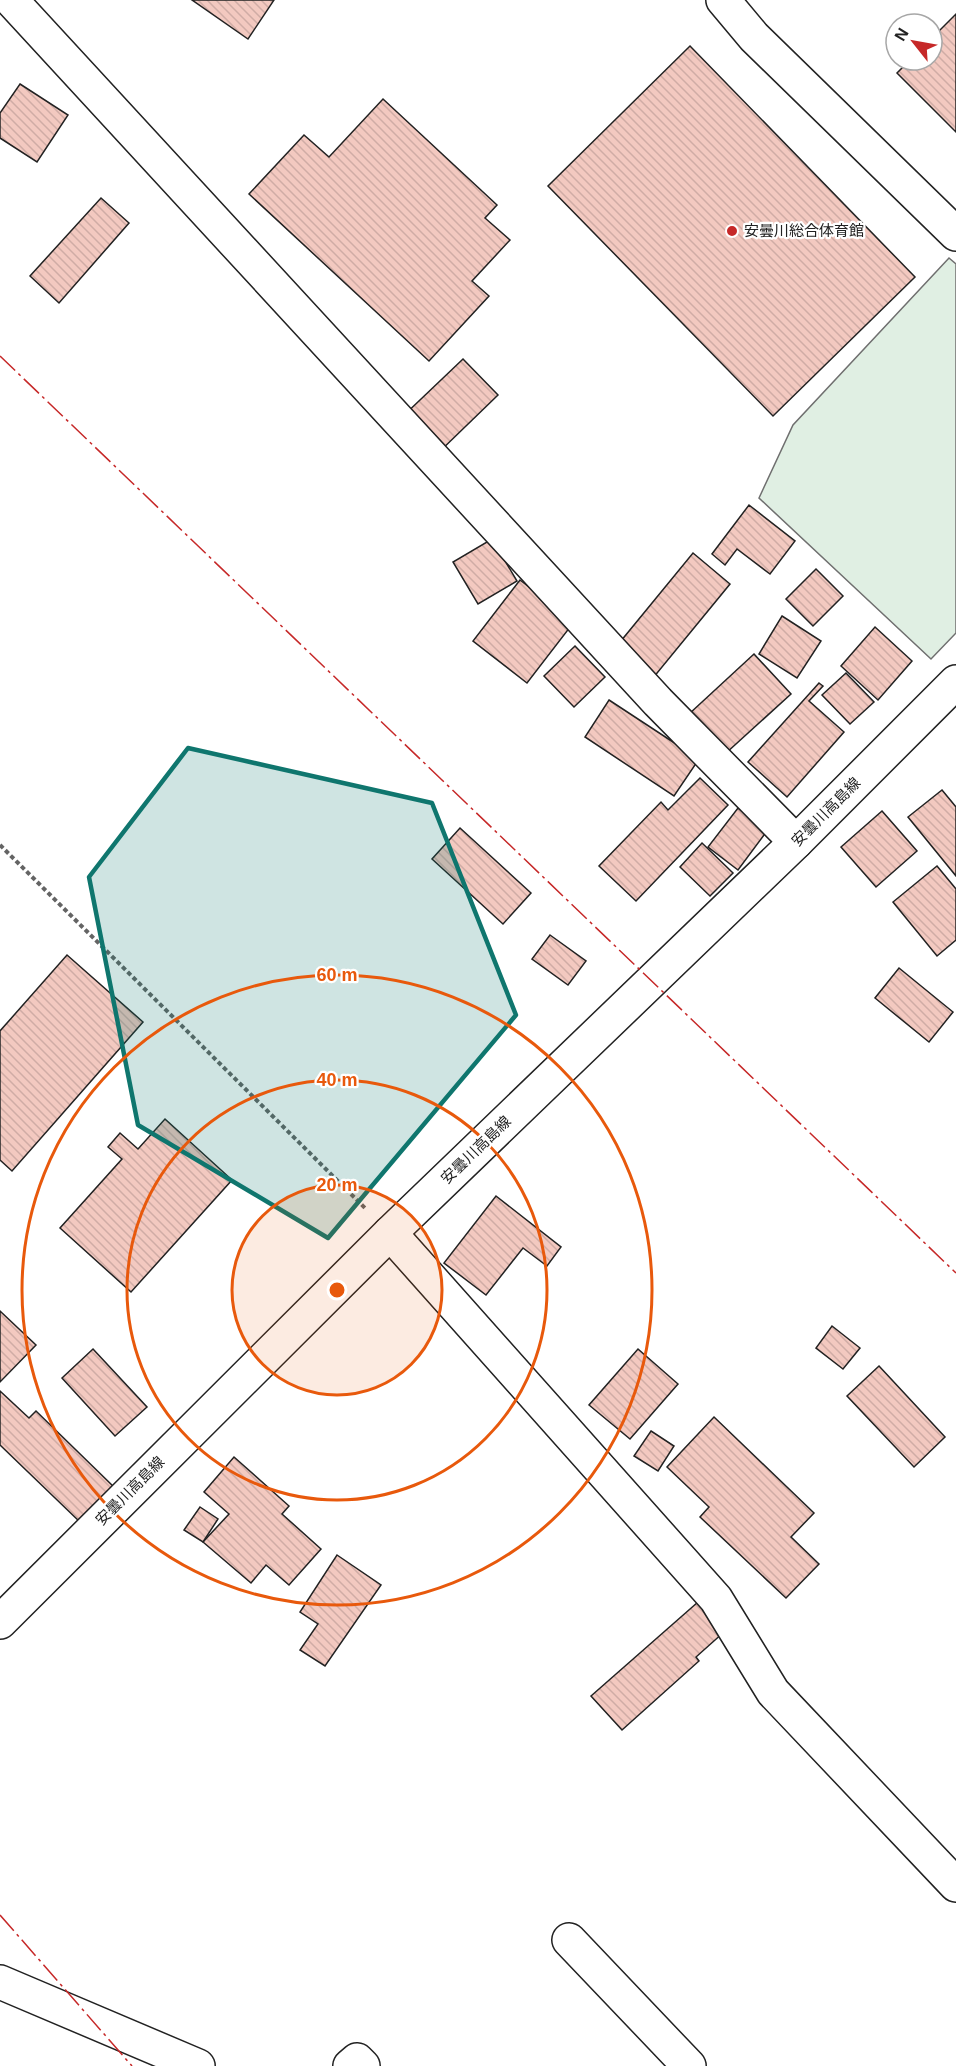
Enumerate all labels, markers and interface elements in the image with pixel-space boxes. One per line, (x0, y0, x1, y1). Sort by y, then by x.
north arrow (884, 12, 944, 72)
text: N (891, 25, 912, 44)
place label: 安曇川総合体育館 (744, 222, 864, 239)
marker: 安曇川総合体育館 (725, 224, 739, 238)
street label: 安曇川高島線 (788, 774, 863, 849)
text: 60 m (316, 965, 358, 985)
text: 40 m (316, 1070, 358, 1090)
street label: 安曇川高島線 (437, 1112, 514, 1187)
text: 20 m (316, 1175, 358, 1195)
centre of rings (327, 1280, 347, 1300)
street label: 安曇川高島線 (92, 1453, 167, 1528)

